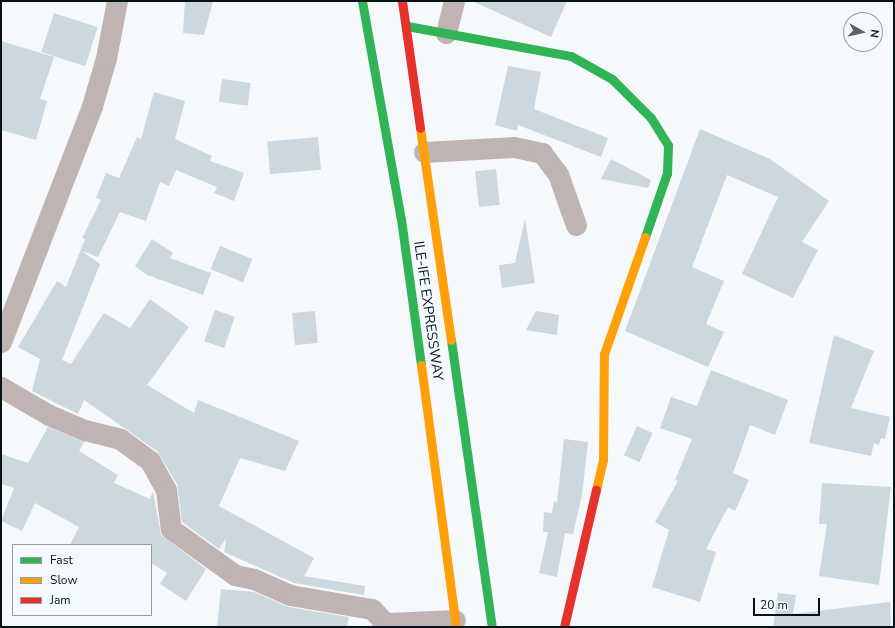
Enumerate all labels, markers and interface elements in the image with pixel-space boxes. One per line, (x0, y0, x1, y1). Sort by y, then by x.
north arrow (843, 12, 883, 52)
text: N (866, 28, 882, 39)
street label: ILE-IFE EXPRESSWAY (410, 240, 446, 382)
legend (12, 544, 152, 616)
text: Fast (50, 552, 73, 568)
text: Slow (50, 572, 78, 588)
scale bar (755, 590, 822, 616)
text: Jam (50, 592, 71, 608)
text: 20 m (760, 597, 788, 613)

